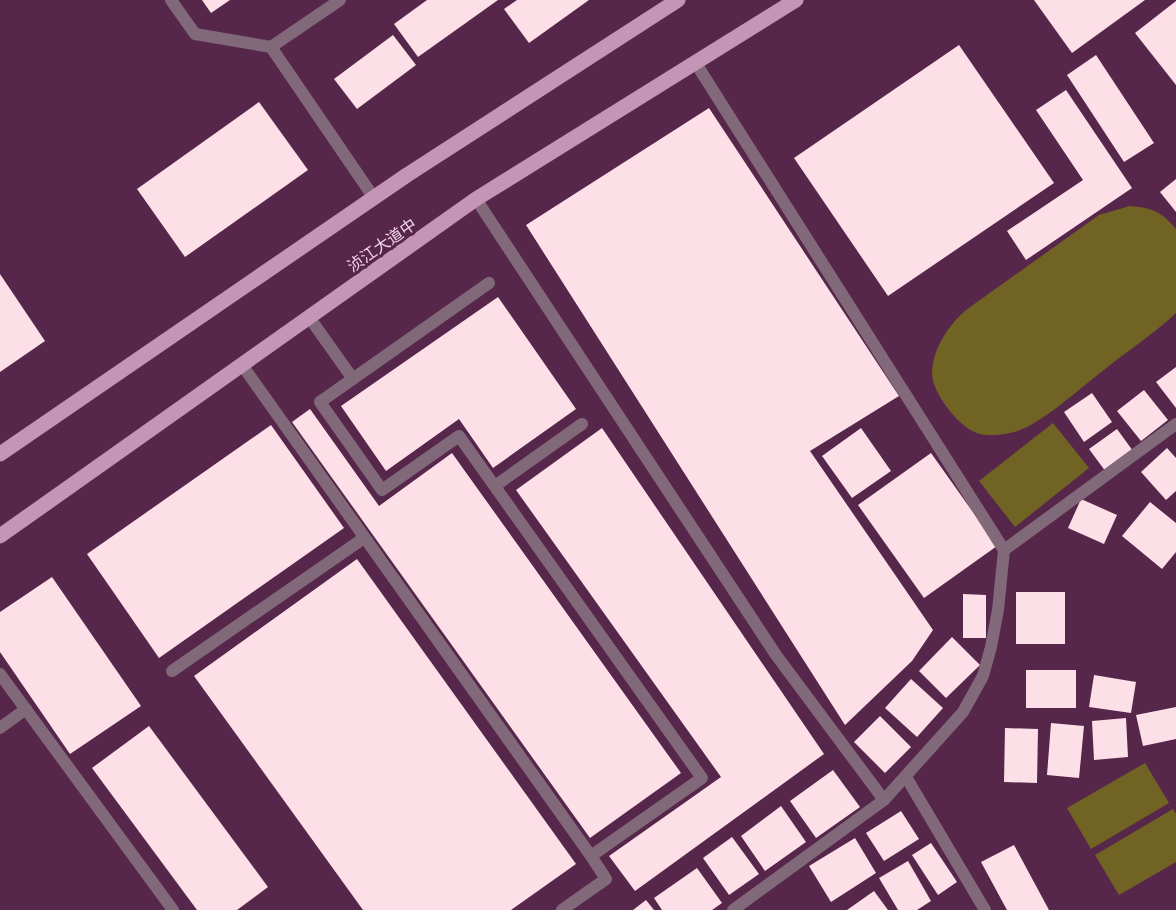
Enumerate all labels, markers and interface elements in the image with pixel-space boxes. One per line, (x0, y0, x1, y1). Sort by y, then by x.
street label: 浈江大道中 (341, 211, 421, 277)

